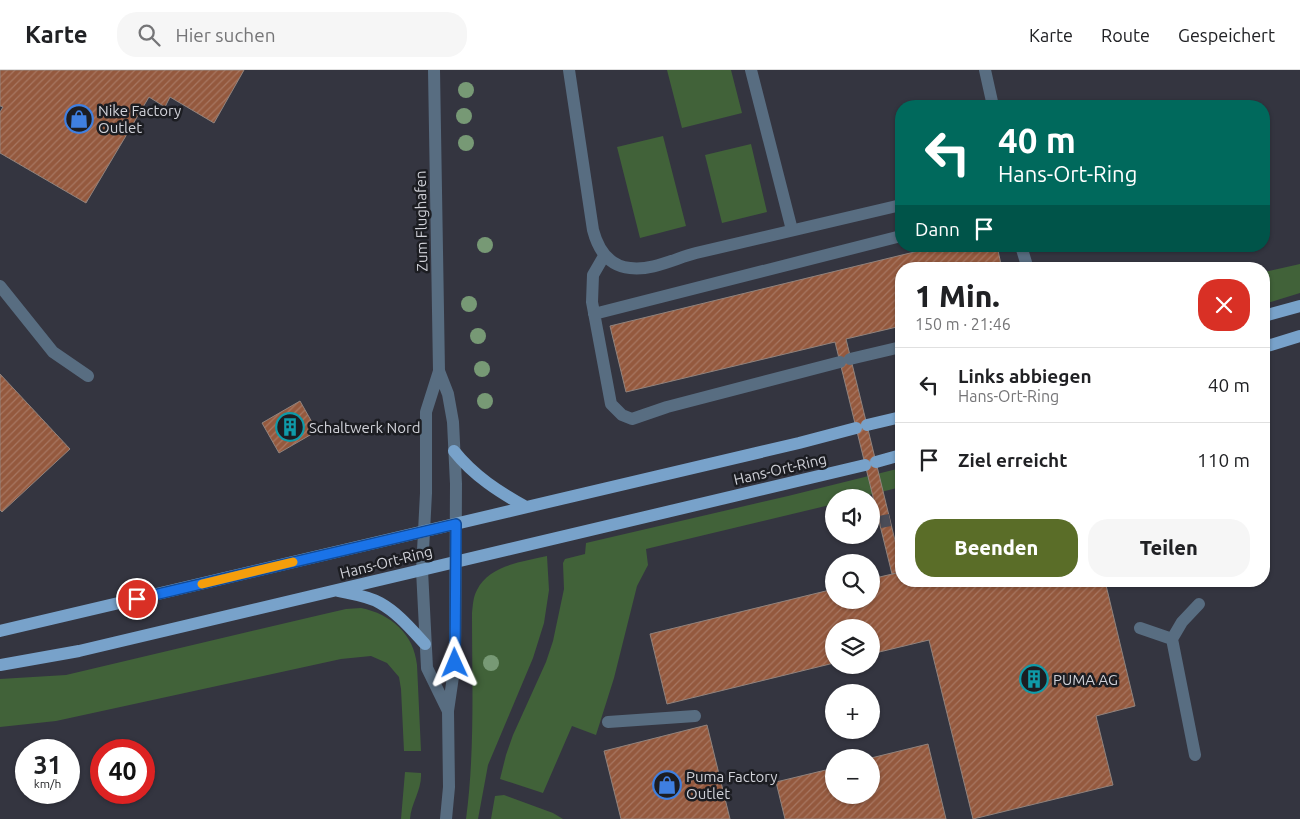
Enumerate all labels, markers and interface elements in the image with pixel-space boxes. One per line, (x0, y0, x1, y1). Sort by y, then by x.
search box (117, 12, 467, 57)
text: Karte (25, 21, 87, 48)
icon: search (135, 21, 163, 49)
text: Hier suchen (175, 24, 276, 46)
text: Karte (1029, 25, 1073, 45)
text: Route (1101, 25, 1150, 45)
text: Gespeichert (1178, 25, 1275, 45)
place label: Nike Factory Outlet (98, 102, 181, 136)
shop icon: Nike Factory Outlet (64, 104, 94, 134)
icon: left (915, 120, 980, 185)
text: 40 m (998, 120, 1076, 160)
text: Hans-Ort-Ring (998, 161, 1137, 186)
street label: Zum Flughafen (412, 170, 430, 272)
icon: arrive (970, 215, 998, 243)
text: Dann (915, 218, 960, 240)
text: 1 Min. (915, 279, 1000, 313)
button: close (1198, 279, 1250, 331)
text: 150 m · 21:46 (915, 315, 1011, 333)
text: Links abbiegen (958, 365, 1092, 387)
icon: left (915, 371, 943, 399)
text: 40 m (1208, 374, 1250, 396)
text: Hans-Ort-Ring (958, 387, 1059, 405)
building icon: Schaltwerk Nord (275, 412, 305, 442)
place label: Schaltwerk Nord (309, 419, 420, 436)
icon: arrive (915, 446, 943, 474)
text: Ziel erreicht (958, 449, 1067, 471)
text: 110 m (1197, 449, 1250, 471)
street label: Hans-Ort-Ring (732, 450, 828, 488)
map controls (825, 489, 880, 804)
button: sound (825, 489, 880, 544)
button: Beenden (915, 519, 1078, 577)
button: Teilen (1088, 519, 1250, 577)
street label: Hans-Ort-Ring (338, 542, 434, 582)
button: search (825, 554, 880, 609)
pin (116, 578, 158, 620)
icon: arrive (123, 585, 151, 613)
button: layers (825, 619, 880, 674)
position arrow (428, 636, 480, 688)
building icon: PUMA AG (1019, 664, 1049, 694)
place label: PUMA AG (1053, 671, 1118, 688)
button: + (825, 684, 880, 739)
speed limit sign: 40 (90, 739, 155, 804)
button: − (825, 749, 880, 804)
text: 31 (33, 751, 62, 779)
place label: Puma Factory Outlet (686, 768, 778, 802)
shop icon: Puma Factory Outlet (652, 770, 682, 800)
text: km/h (34, 777, 61, 790)

